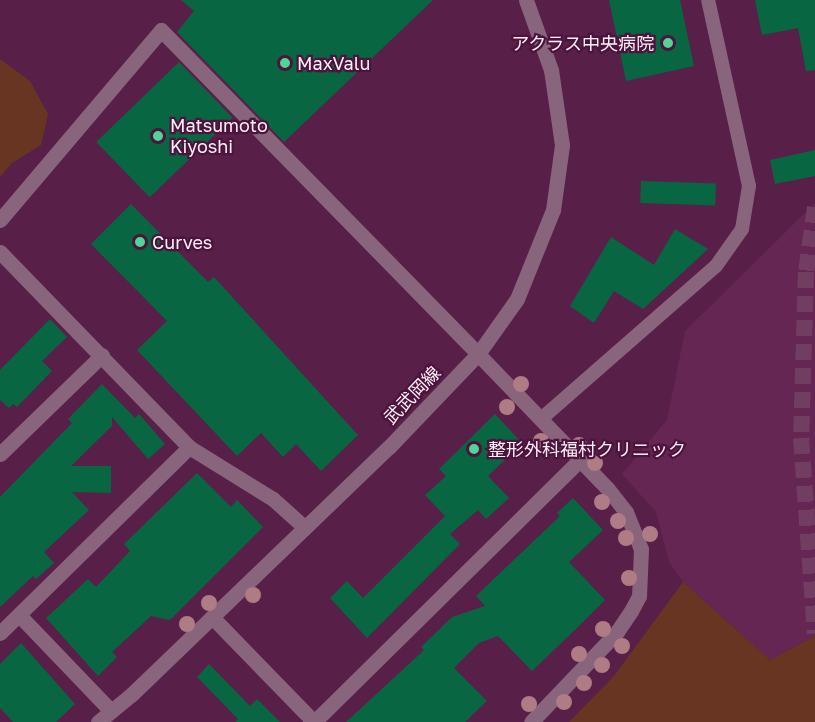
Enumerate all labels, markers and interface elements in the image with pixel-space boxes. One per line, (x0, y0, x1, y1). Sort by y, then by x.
place label: アクラス中央病院 (510, 32, 654, 54)
marker: アクラス中央病院 (659, 34, 677, 52)
place label: MaxValu (297, 52, 370, 74)
marker: MaxValu (278, 56, 292, 70)
place label: Matsumoto Kiyoshi (170, 115, 268, 158)
marker: Matsumoto Kiyoshi (151, 129, 165, 143)
place label: Curves (152, 231, 212, 253)
marker: Curves (133, 235, 147, 249)
street label: 武武岡線 (379, 362, 445, 428)
place label: 整形外科福村クリニック (488, 438, 686, 460)
marker: 整形外科福村クリニック (465, 440, 483, 458)

